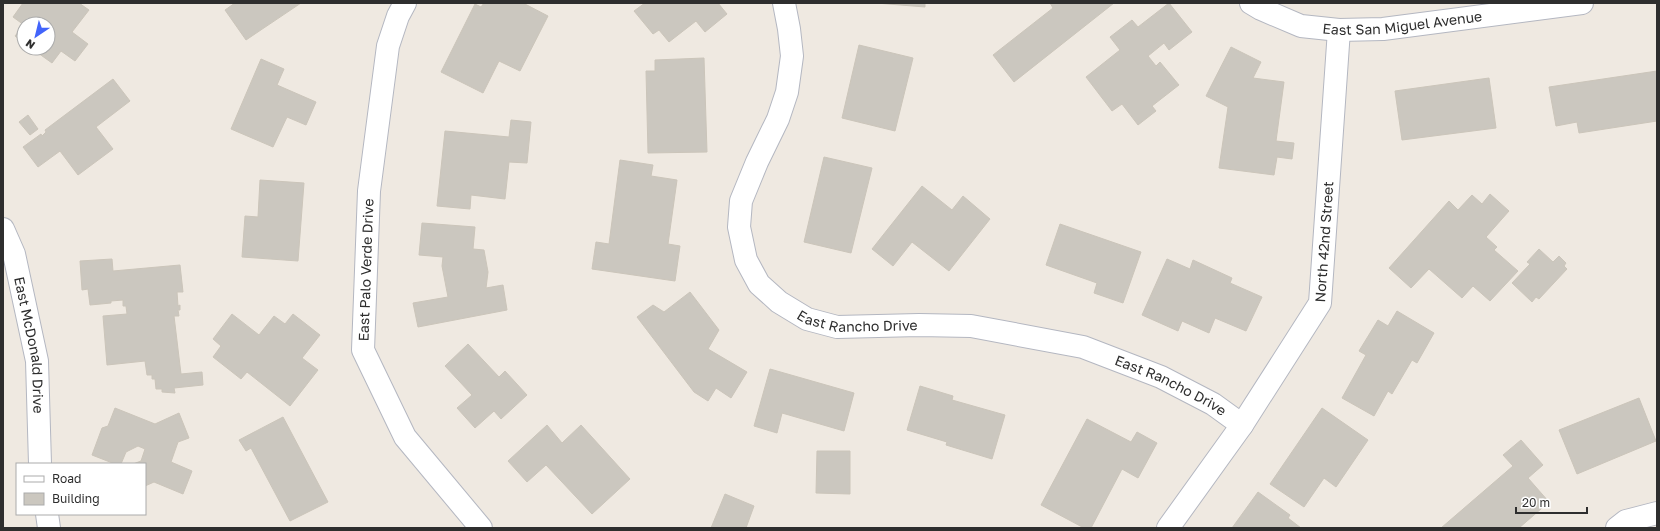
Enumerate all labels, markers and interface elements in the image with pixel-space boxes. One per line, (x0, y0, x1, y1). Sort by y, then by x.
street label: East San Miguel Avenue (1322, 7, 1483, 38)
north arrow (16, 16, 56, 56)
text: N (23, 37, 37, 52)
street label: North 42nd Street (1311, 181, 1336, 303)
street label: East Palo Verde Drive (355, 198, 376, 342)
street label: East McDonald Drive (11, 275, 48, 414)
street label: East Rancho Drive (794, 306, 918, 335)
street label: East Rancho Drive (1113, 351, 1230, 419)
legend (16, 463, 146, 515)
text: Road (52, 471, 81, 486)
scale bar (1516, 489, 1587, 515)
text: Building (52, 491, 100, 506)
text: 20 m (1522, 495, 1550, 510)

